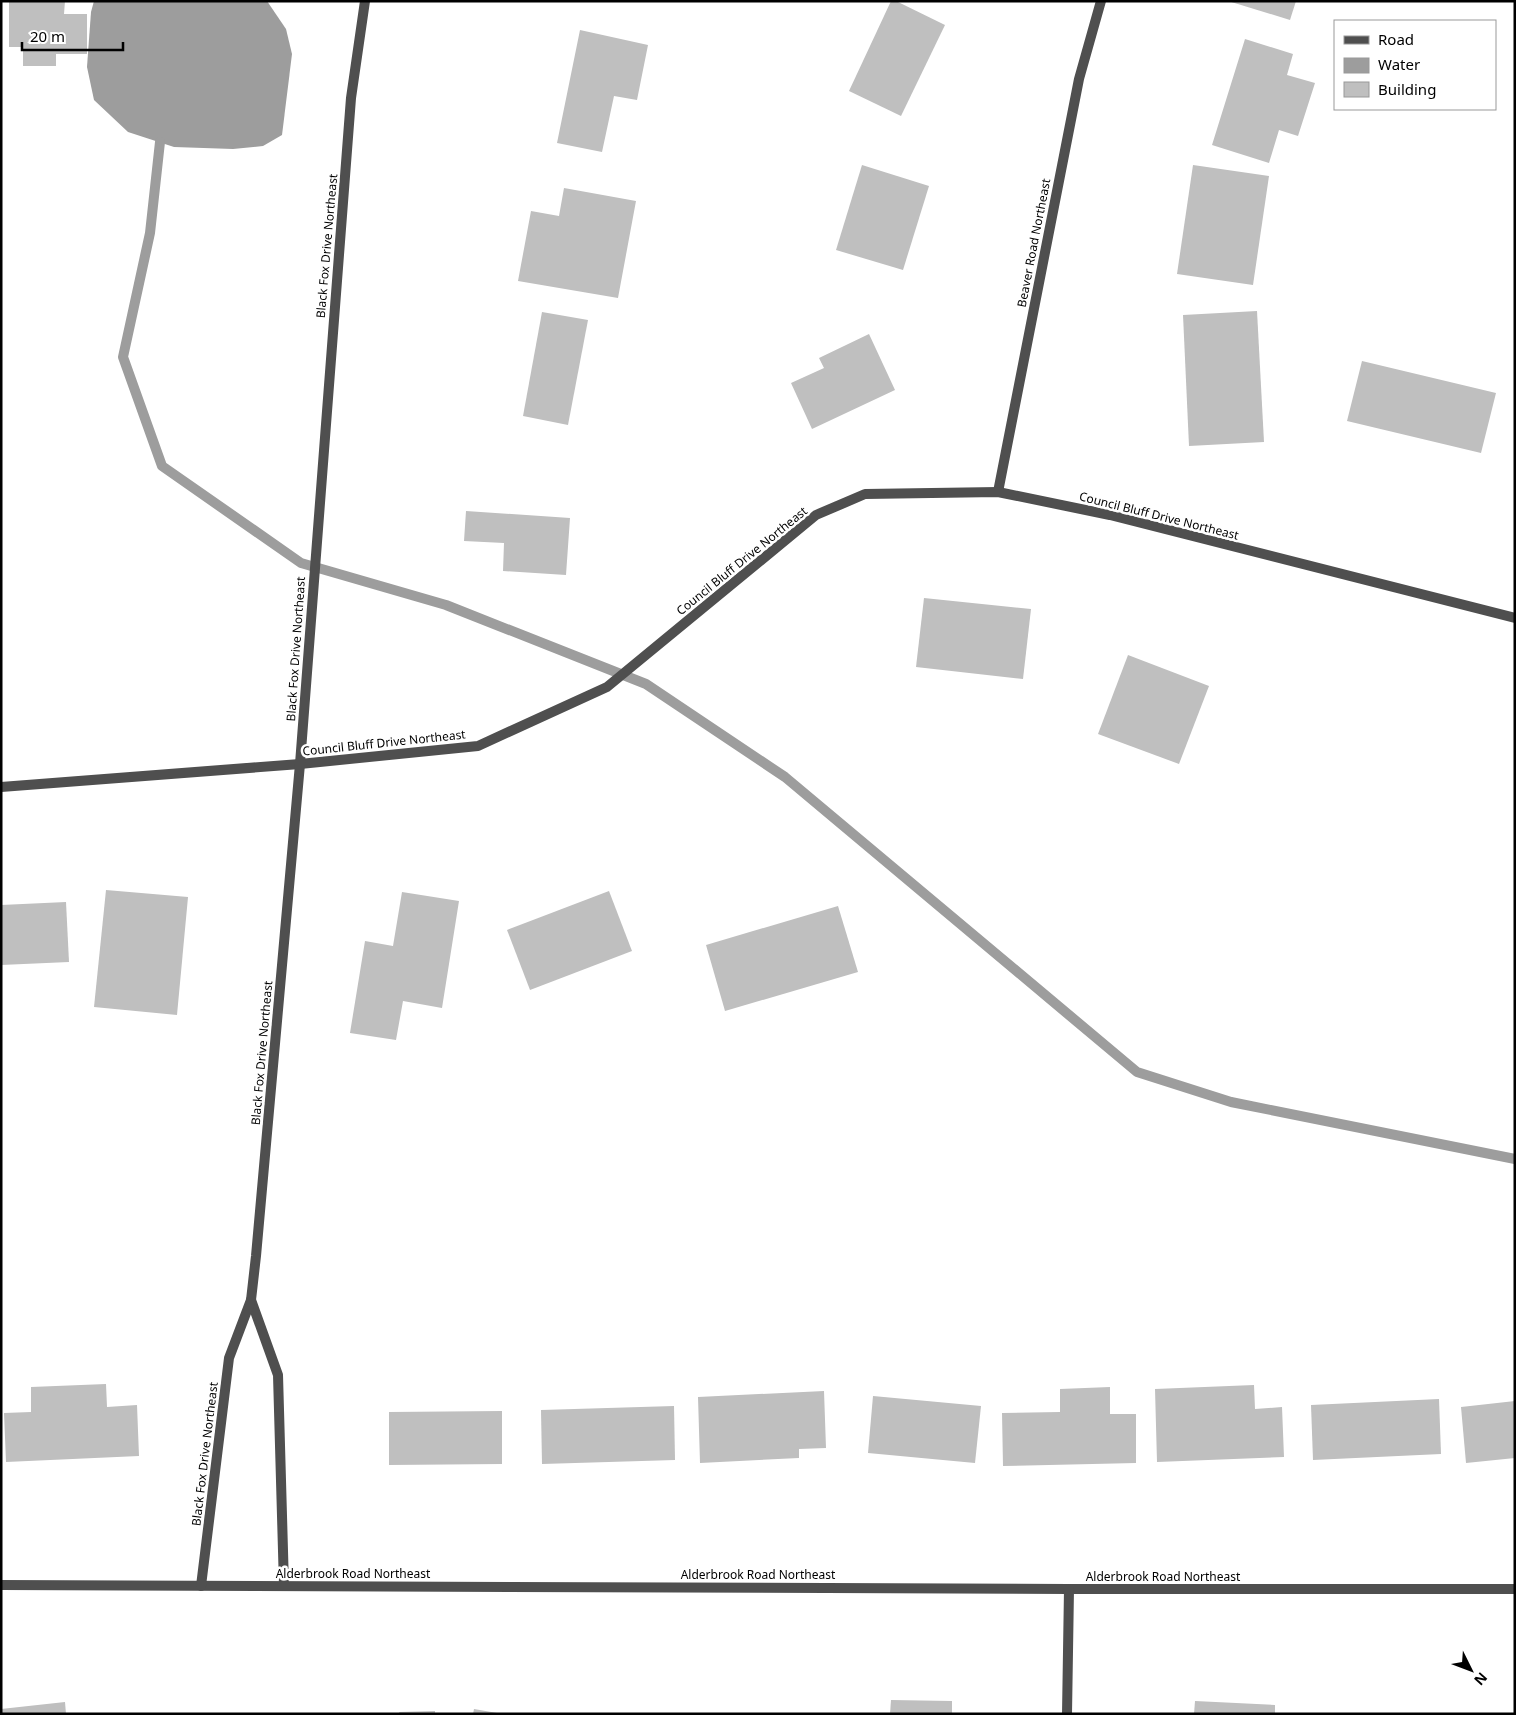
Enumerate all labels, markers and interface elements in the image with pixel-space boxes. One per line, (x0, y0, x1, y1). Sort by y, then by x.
scale bar (22, 20, 124, 52)
legend (1334, 20, 1496, 110)
text: 20 m (30, 26, 65, 46)
text: Road (1378, 29, 1414, 49)
text: Water (1378, 54, 1420, 74)
text: Building (1378, 79, 1436, 99)
street label: Black Fox Drive Northeast (312, 172, 341, 319)
street label: Beaver Road Northeast (1013, 176, 1054, 309)
street label: Council Bluff Drive Northeast (1078, 487, 1241, 544)
street label: Council Bluff Drive Northeast (673, 502, 811, 619)
street label: Black Fox Drive Northeast (282, 575, 309, 722)
street label: Council Bluff Drive Northeast (302, 725, 467, 760)
street label: Black Fox Drive Northeast (247, 979, 276, 1126)
street label: Black Fox Drive Northeast (187, 1380, 222, 1527)
street label: Alderbrook Road Northeast (276, 1565, 431, 1582)
street label: Alderbrook Road Northeast (681, 1566, 836, 1583)
street label: Alderbrook Road Northeast (1086, 1568, 1241, 1585)
north arrow (1446, 1645, 1496, 1695)
text: N (1470, 1668, 1492, 1690)

